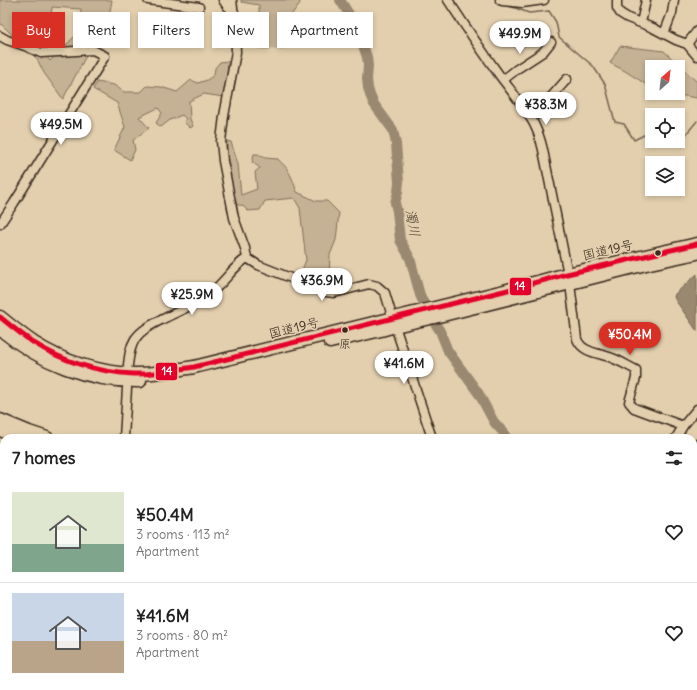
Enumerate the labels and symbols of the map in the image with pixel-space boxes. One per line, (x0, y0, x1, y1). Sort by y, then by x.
pin: ¥49.9M (487, 21, 553, 55)
north arrow (645, 60, 685, 100)
pin: ¥38.3M (513, 92, 579, 126)
pin: ¥49.5M (28, 112, 94, 146)
water label: 濁川 (401, 208, 425, 238)
street label: 国道19号 (581, 236, 635, 264)
unlabelled marker (653, 248, 663, 258)
pin: ¥36.9M (289, 268, 355, 302)
line badge: 14 (509, 277, 532, 296)
text: 14 (515, 279, 526, 293)
pin: ¥25.9M (159, 282, 225, 316)
street label: 国道19号 (267, 314, 321, 342)
pin: ¥50.4M (597, 322, 663, 356)
marker: 原 (340, 325, 350, 335)
place label: 原 (339, 336, 351, 351)
pin: ¥41.6M (371, 351, 437, 385)
line badge: 14 (155, 362, 178, 381)
text: 14 (162, 364, 173, 378)

